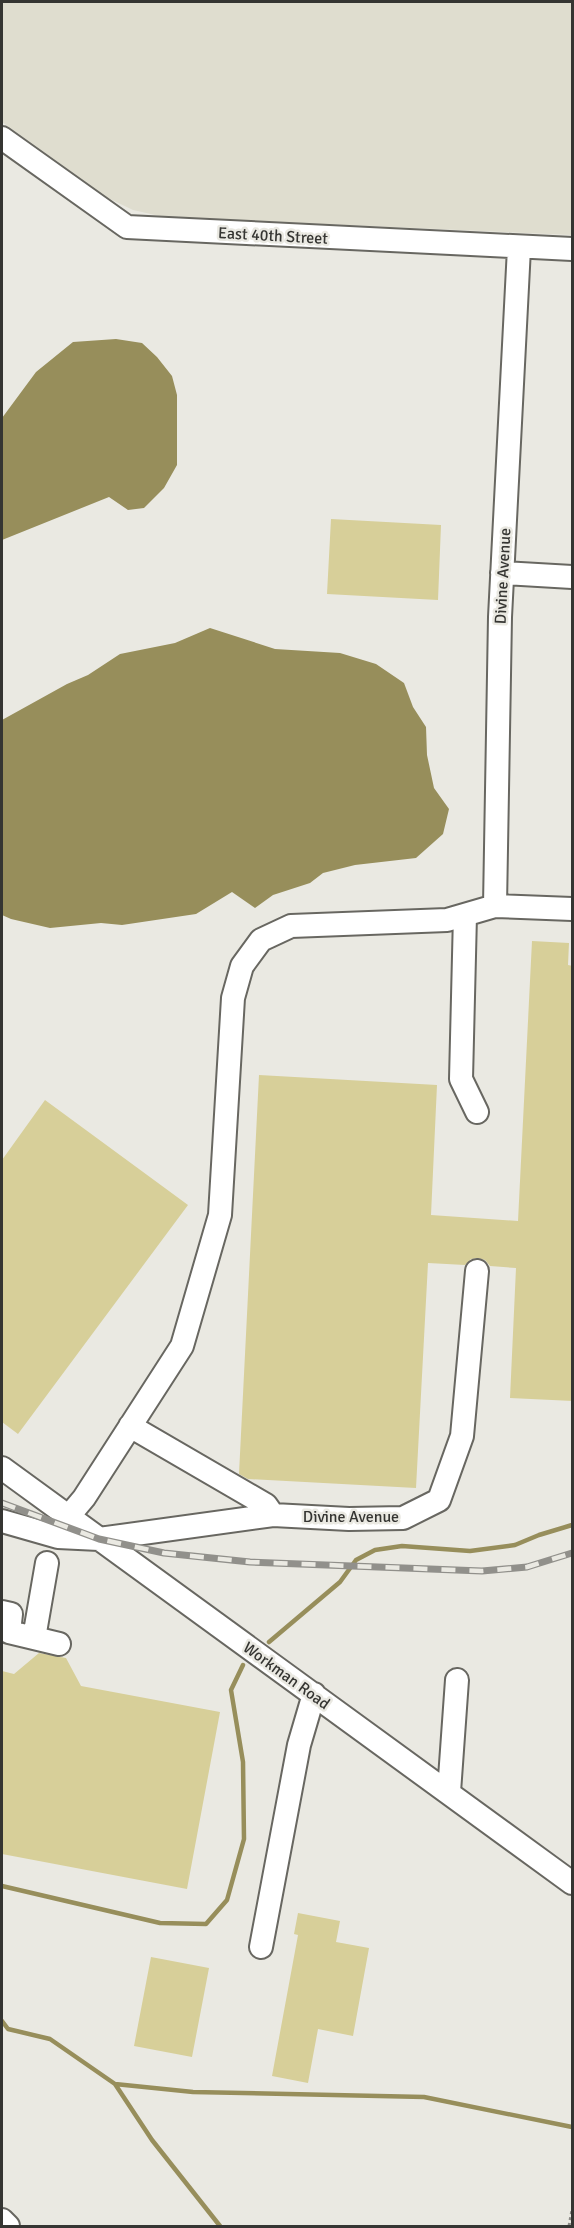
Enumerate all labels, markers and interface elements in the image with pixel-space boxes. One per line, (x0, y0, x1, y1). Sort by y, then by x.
street label: East 40th Street (218, 223, 329, 249)
street label: Divine Avenue (490, 527, 516, 625)
street label: Divine Avenue (303, 1507, 399, 1527)
street label: Workman Road (239, 1638, 334, 1714)

